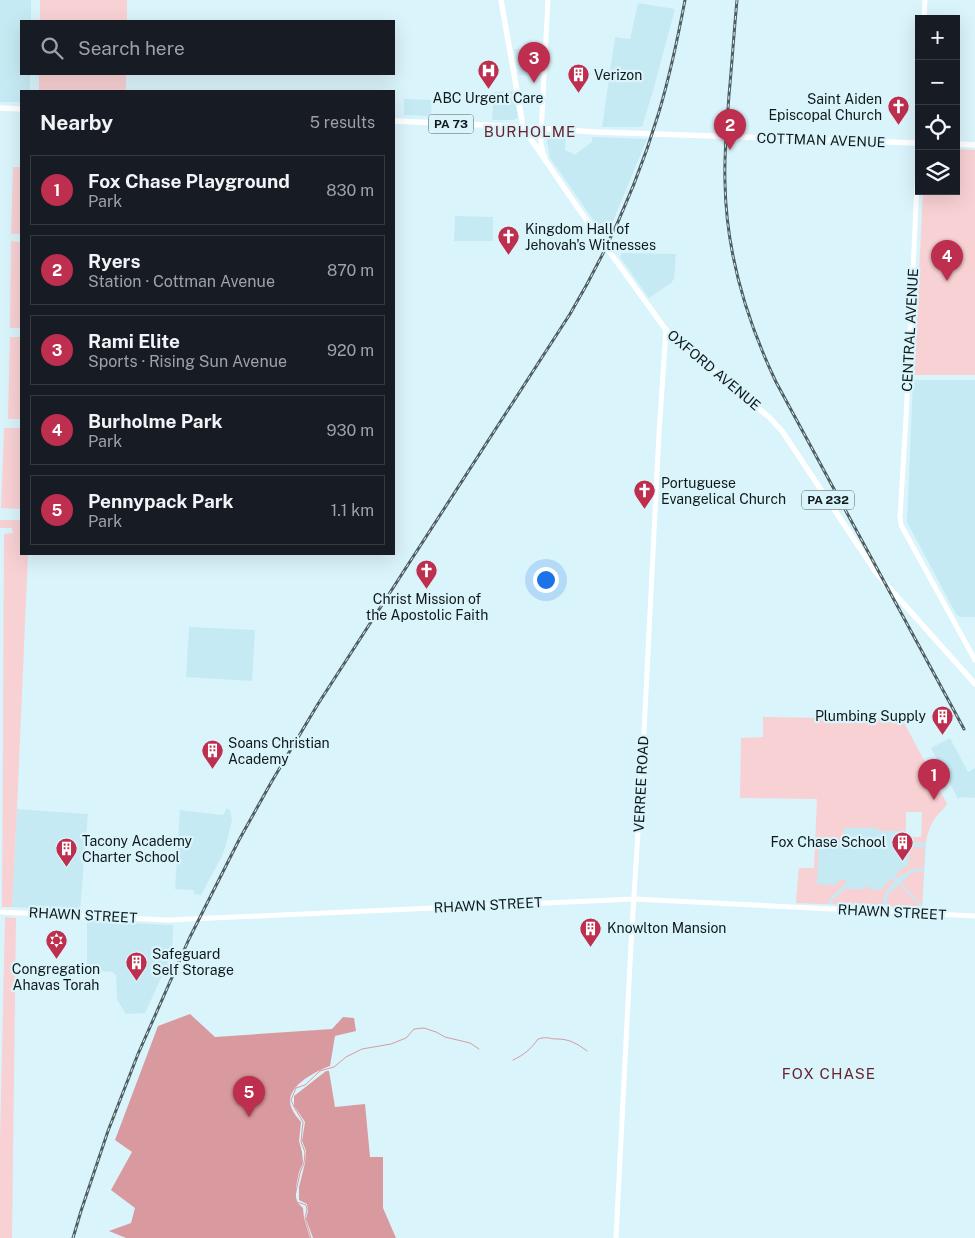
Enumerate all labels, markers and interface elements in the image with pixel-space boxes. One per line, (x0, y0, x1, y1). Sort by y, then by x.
map controls (915, 15, 960, 195)
button: + (915, 15, 960, 60)
search box (20, 20, 395, 75)
icon: search (38, 34, 66, 62)
text: Search here (78, 37, 185, 59)
pin: 3 (518, 42, 550, 83)
hospital icon: ABC Urgent Care (476, 58, 500, 89)
button: − (915, 60, 960, 105)
building icon: Verizon (566, 63, 590, 94)
place label: Verizon (594, 67, 642, 83)
place label: ABC Urgent Care (433, 90, 544, 106)
place label: Saint Aiden Episcopal Church (769, 91, 882, 123)
church icon: Saint Aiden Episcopal Church (886, 95, 910, 126)
button: locate (915, 105, 960, 150)
pin: 2 (714, 109, 746, 150)
text: Nearby (40, 110, 113, 135)
text: 5 results (310, 113, 375, 132)
road number: PA 73 (428, 115, 474, 134)
district label: BURHOLME (484, 123, 576, 140)
street label: COTTMAN AVENUE (756, 130, 886, 150)
button: layers (915, 150, 960, 195)
text: Fox Chase Playground (88, 170, 290, 192)
text: 1 (54, 181, 60, 200)
text: 830 m (326, 181, 374, 200)
text: Park (88, 192, 122, 211)
place label: Kingdom Hall of Jehovah's Witnesses (525, 221, 656, 253)
church icon: Kingdom Hall of Jehovah's Witnesses (497, 225, 521, 256)
pin: 4 (931, 240, 963, 281)
text: Ryers (88, 250, 140, 272)
text: 2 (52, 261, 62, 280)
text: 870 m (327, 261, 374, 280)
street label: CENTRAL AVENUE (899, 268, 921, 392)
text: Station · Cottman Avenue (88, 272, 275, 291)
street label: OXFORD AVENUE (664, 326, 764, 414)
text: Rami Elite (88, 330, 180, 352)
text: 3 (52, 341, 62, 360)
text: 920 m (327, 341, 374, 360)
text: Sports · Rising Sun Avenue (88, 352, 287, 371)
text: Burholme Park (88, 410, 222, 432)
text: 4 (52, 421, 62, 440)
text: 930 m (327, 421, 374, 440)
text: Park (88, 432, 122, 451)
place label: Portuguese Evangelical Church (661, 475, 786, 507)
church icon: Portuguese Evangelical Church (633, 479, 657, 510)
text: Pennypack Park (88, 490, 234, 512)
road number: PA 232 (802, 490, 854, 510)
text: 5 (52, 501, 62, 520)
text: 1.1 km (331, 501, 374, 520)
text: Park (88, 512, 122, 531)
church icon: Christ Mission of the Apostolic Faith (415, 559, 439, 590)
your location (533, 567, 559, 593)
place label: Christ Mission of the Apostolic Faith (366, 591, 488, 623)
building icon: Plumbing Supply (930, 704, 954, 735)
place label: Plumbing Supply (815, 708, 927, 724)
place label: Soans Christian Academy (228, 735, 330, 767)
street label: VERREE ROAD (630, 735, 652, 833)
building icon: Soans Christian Academy (200, 739, 224, 770)
pin: 1 (918, 759, 950, 800)
building icon: Fox Chase School (890, 830, 914, 861)
place label: Tacony Academy Charter School (82, 833, 193, 865)
place label: Fox Chase School (770, 834, 886, 850)
building icon: Tacony Academy Charter School (54, 837, 78, 868)
street label: RHAWN STREET (433, 894, 543, 916)
street label: RHAWN STREET (837, 901, 947, 923)
street label: RHAWN STREET (28, 904, 138, 926)
building icon: Knowlton Mansion (579, 916, 603, 947)
place label: Knowlton Mansion (607, 920, 726, 936)
synagogue icon: Congregation Ahavas Torah (44, 929, 68, 960)
place label: Safeguard Self Storage (152, 946, 234, 978)
building icon: Safeguard Self Storage (124, 950, 148, 981)
place label: Congregation Ahavas Torah (12, 961, 100, 993)
district label: FOX CHASE (782, 1065, 876, 1082)
pin: 5 (233, 1076, 265, 1117)

